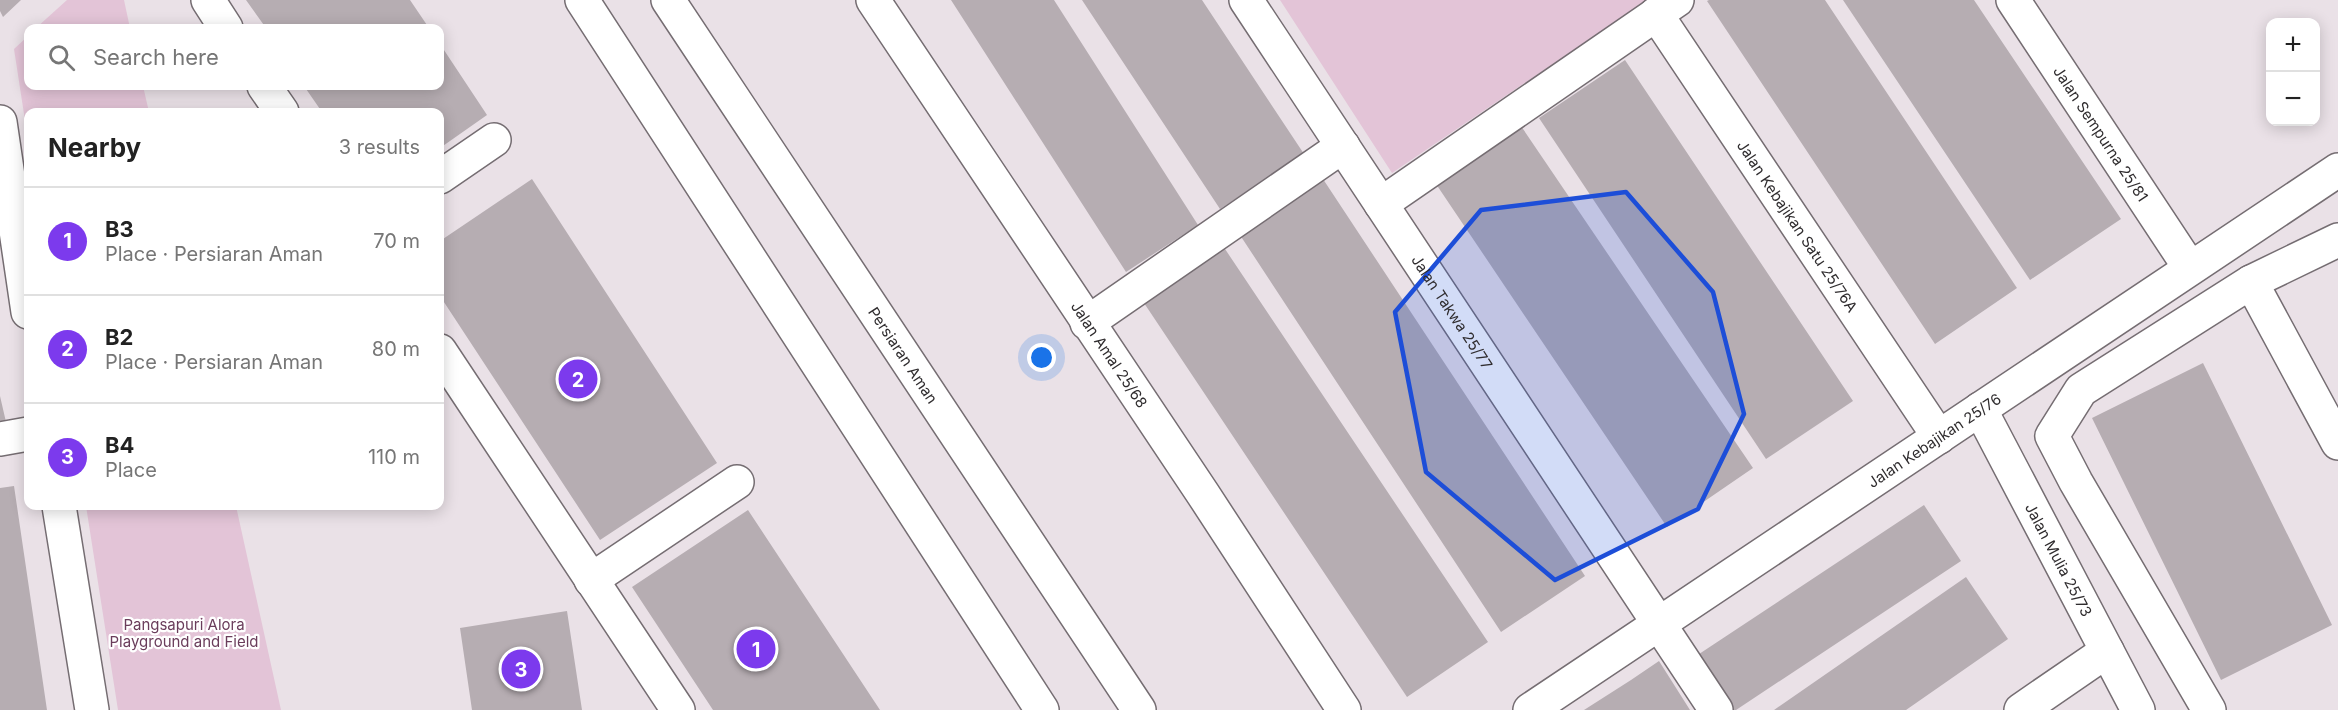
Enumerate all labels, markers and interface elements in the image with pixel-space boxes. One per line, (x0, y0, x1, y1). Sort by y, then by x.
map controls (2266, 18, 2320, 126)
button: + (2266, 18, 2320, 72)
search box (24, 24, 444, 90)
icon: search (45, 41, 78, 74)
text: Search here (93, 44, 219, 70)
street label: Jalan Sempurna 25/81 (2050, 62, 2153, 205)
button: − (2266, 72, 2320, 126)
text: Nearby (48, 132, 141, 163)
text: 3 results (339, 135, 420, 159)
street label: Jalan Kebajikan Satu 25/76A (1733, 136, 1862, 316)
text: B3 (105, 216, 134, 242)
text: 1 (63, 229, 72, 253)
text: 70 m (373, 229, 420, 253)
text: Place · Persiaran Aman (105, 242, 323, 266)
street label: Jalan Takwa 25/77 (1408, 251, 1497, 373)
street label: Jalan Amal 25/68 (1067, 297, 1152, 411)
street label: Persiaran Aman (865, 303, 942, 407)
text: B2 (105, 324, 133, 350)
text: 2 (61, 337, 74, 361)
text: 80 m (372, 337, 420, 361)
your location (1027, 343, 1056, 372)
text: Place · Persiaran Aman (105, 350, 323, 374)
pin: 2 (558, 356, 598, 401)
street label: Jalan Kebajikan 25/76 (1864, 389, 2004, 491)
text: B4 (105, 432, 134, 458)
text: 3 (61, 445, 74, 469)
text: 110 m (368, 445, 420, 469)
text: Place (105, 458, 157, 482)
street label: Jalan Mulia 25/73 (2021, 499, 2097, 620)
park label: Pangsapuri Alora Playground and Field (109, 615, 259, 651)
pin: 1 (736, 626, 776, 672)
pin: 3 (502, 646, 540, 692)

